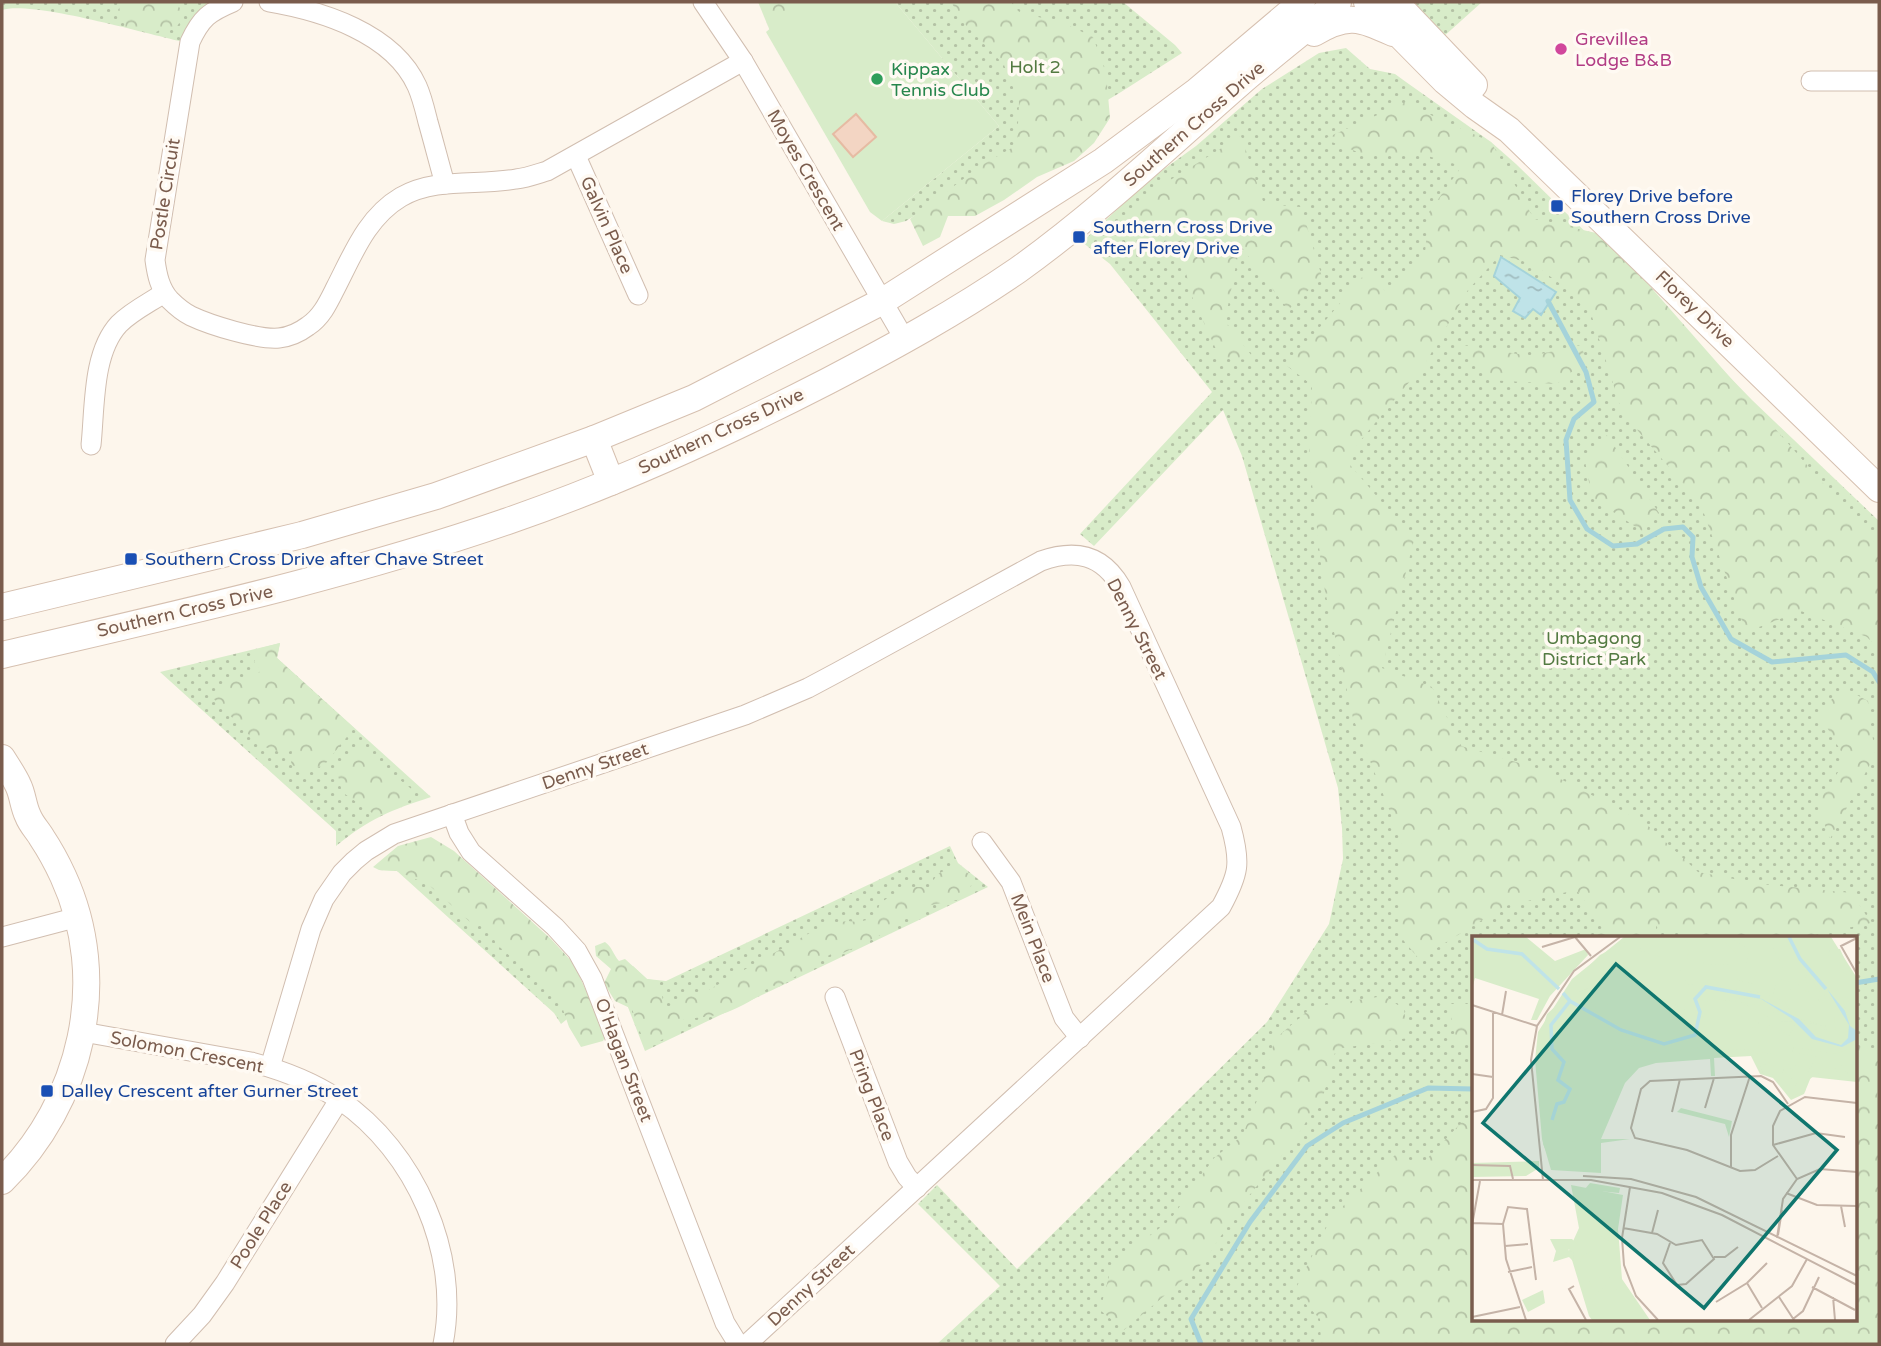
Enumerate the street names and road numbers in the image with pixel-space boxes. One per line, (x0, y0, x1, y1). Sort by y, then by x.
street label: Southern Cross Drive (1119, 57, 1269, 191)
street label: Moyes Crescent (762, 106, 850, 235)
street label: Postle Circuit (145, 136, 185, 252)
street label: Galvin Place (576, 173, 638, 277)
street label: Florey Drive (1651, 266, 1739, 352)
street label: Southern Cross Drive (635, 383, 807, 479)
street label: Denny Street (1102, 575, 1172, 684)
street label: Southern Cross Drive (95, 580, 275, 642)
street label: Denny Street (539, 738, 651, 794)
street label: Mein Place (1006, 890, 1060, 986)
street label: O'Hagan Street (590, 995, 658, 1125)
street label: Solomon Crescent (108, 1026, 266, 1078)
street label: Pring Place (844, 1046, 900, 1144)
street label: Poole Place (225, 1177, 297, 1273)
street label: Denny Street (763, 1239, 859, 1331)

